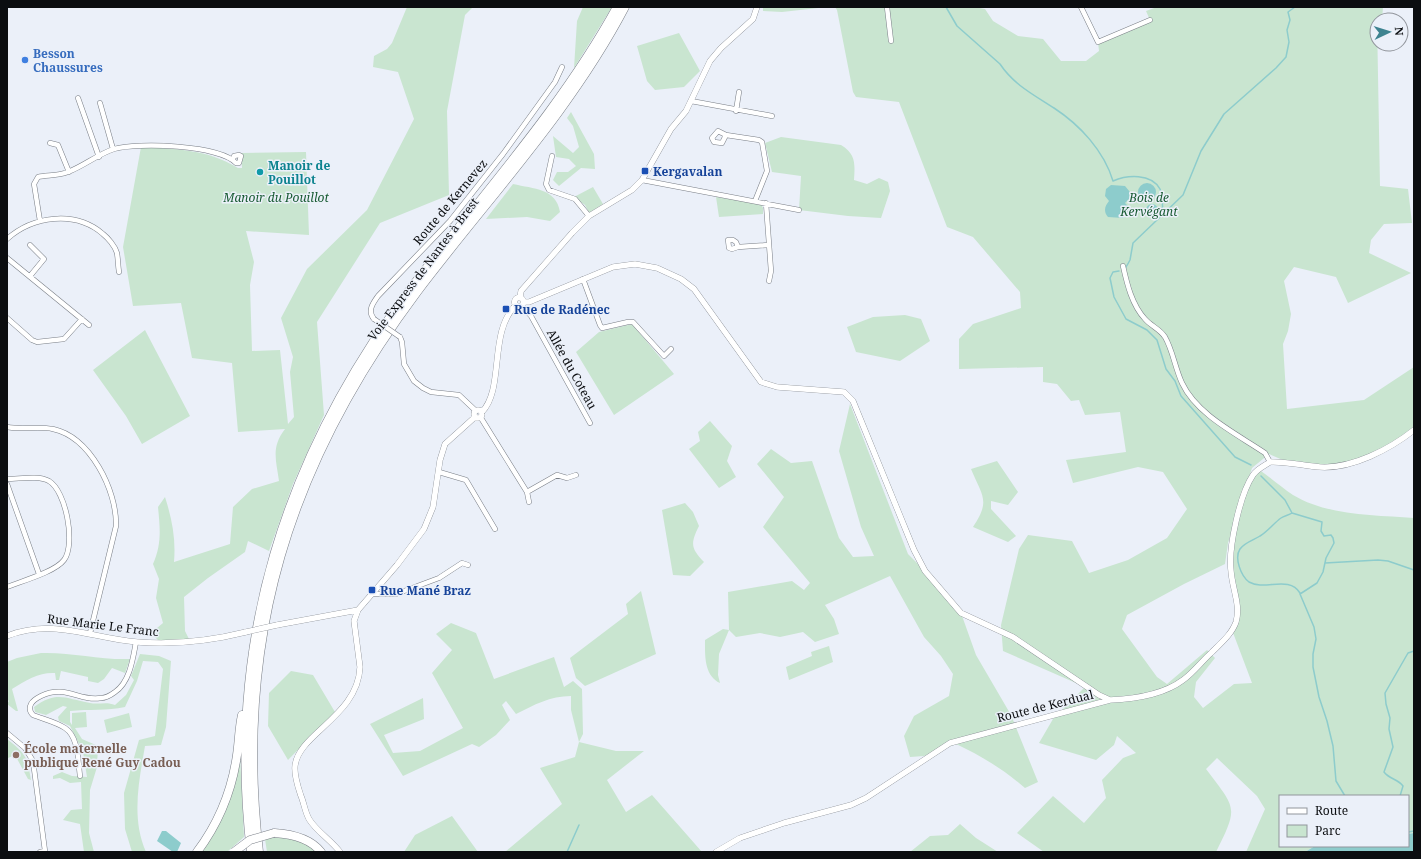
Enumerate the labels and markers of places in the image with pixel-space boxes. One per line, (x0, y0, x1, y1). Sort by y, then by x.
place label: Besson Chaussures (33, 45, 103, 76)
marker: Besson Chaussures (20, 55, 30, 65)
place label: Manoir de Pouillot (268, 157, 330, 188)
place label: Kergavalan (653, 163, 723, 180)
marker: Kergavalan (640, 166, 650, 176)
marker: Manoir de Pouillot (255, 167, 265, 177)
place label: Rue de Radénec (514, 301, 610, 318)
marker: Rue de Radénec (501, 304, 511, 314)
place label: Rue Mané Braz (380, 582, 471, 599)
marker: Rue Mané Braz (367, 585, 377, 595)
place label: École maternelle publique René Guy Cadou (24, 740, 181, 771)
marker: École maternelle publique René Guy Cadou (11, 750, 21, 760)

